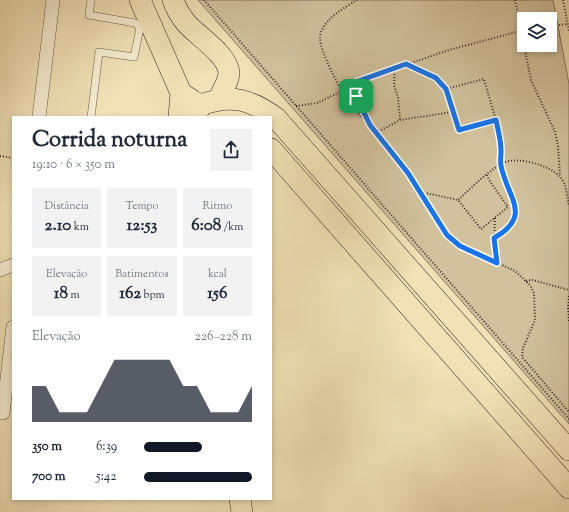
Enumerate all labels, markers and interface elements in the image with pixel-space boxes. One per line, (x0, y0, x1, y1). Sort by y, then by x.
map controls (517, 12, 557, 52)
button: layers (517, 12, 557, 52)
pin (339, 79, 373, 113)
icon: arrive (345, 85, 367, 107)
text: Corrida noturna (32, 125, 187, 157)
button: share (210, 129, 252, 171)
text: 19:10 · 6 × 350 m (32, 156, 115, 174)
text: Distância (44, 198, 89, 214)
text: Tempo (125, 198, 158, 214)
text: Ritmo (202, 198, 232, 214)
text: 2.10 (45, 214, 71, 238)
text: 12:53 (127, 214, 157, 238)
text: 6:08 (191, 214, 221, 238)
text: km (71, 219, 89, 235)
text: /km (221, 219, 243, 235)
text: Elevação (46, 266, 87, 282)
text: Batimentos (115, 266, 169, 282)
text: kcal (208, 266, 227, 282)
text: 18 (54, 282, 68, 306)
text: 162 (119, 282, 141, 306)
text: 156 (207, 282, 227, 306)
text: m (68, 287, 80, 303)
text: bpm (141, 287, 165, 303)
text: Elevação (32, 328, 81, 346)
text: 226–228 m (195, 328, 252, 346)
text: 350 m (32, 438, 62, 456)
text: 6:39 (96, 438, 117, 456)
text: 700 m (32, 468, 66, 486)
text: 5:42 (96, 468, 116, 486)

